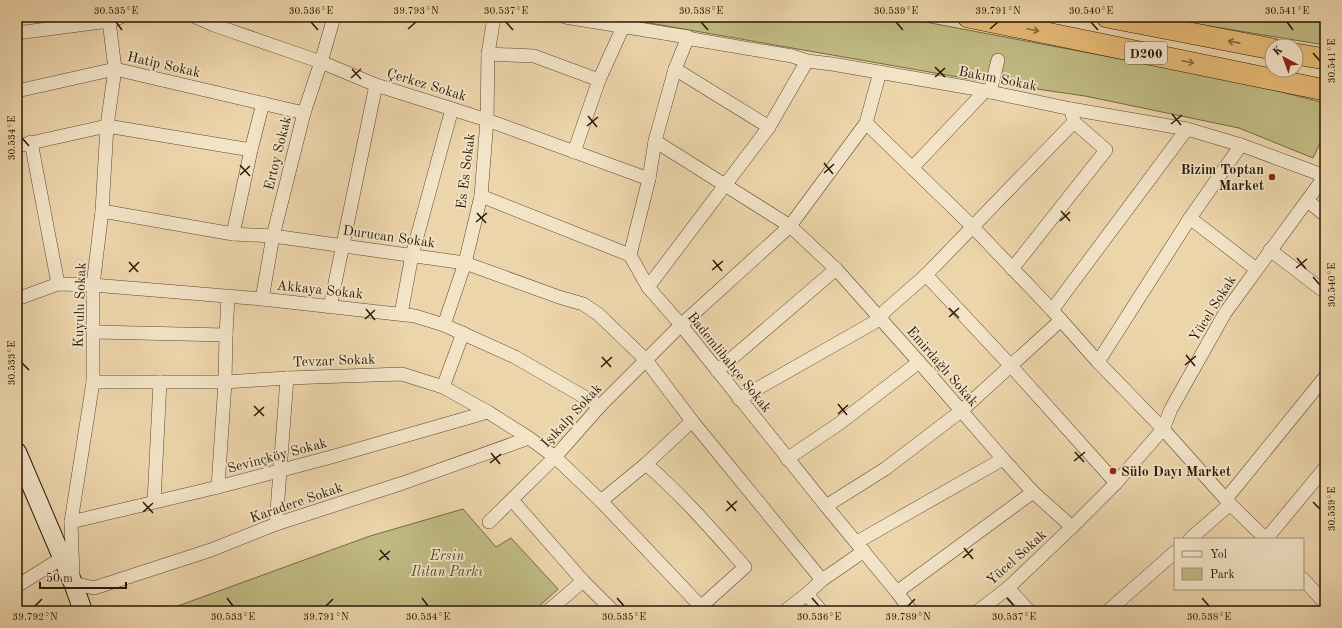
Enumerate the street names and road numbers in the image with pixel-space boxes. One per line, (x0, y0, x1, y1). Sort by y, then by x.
road number: D200 (1125, 42, 1167, 64)
street label: Hatip Sokak (126, 50, 202, 80)
street label: Bakım Sokak (957, 64, 1038, 93)
street label: Çerkez Sokak (385, 66, 468, 104)
street label: Ertoy Sokak (262, 115, 294, 192)
street label: Es Es Sokak (454, 132, 478, 210)
street label: Durucan Sokak (342, 224, 436, 250)
street label: Kuyulu Sokak (72, 262, 88, 348)
street label: Yücel Sokak (1187, 273, 1239, 344)
street label: Akkaya Sokak (276, 278, 364, 301)
street label: Bademlibahçe Sokak (685, 310, 774, 415)
street label: Emirdağlı Sokak (904, 324, 981, 409)
street label: Tevzar Sokak (292, 353, 376, 369)
street label: Işıkalp Sokak (539, 381, 605, 450)
street label: Sevinçköy Sokak (226, 436, 329, 476)
street label: Karadere Sokak (248, 481, 345, 525)
street label: Yücel Sokak (984, 527, 1049, 588)

